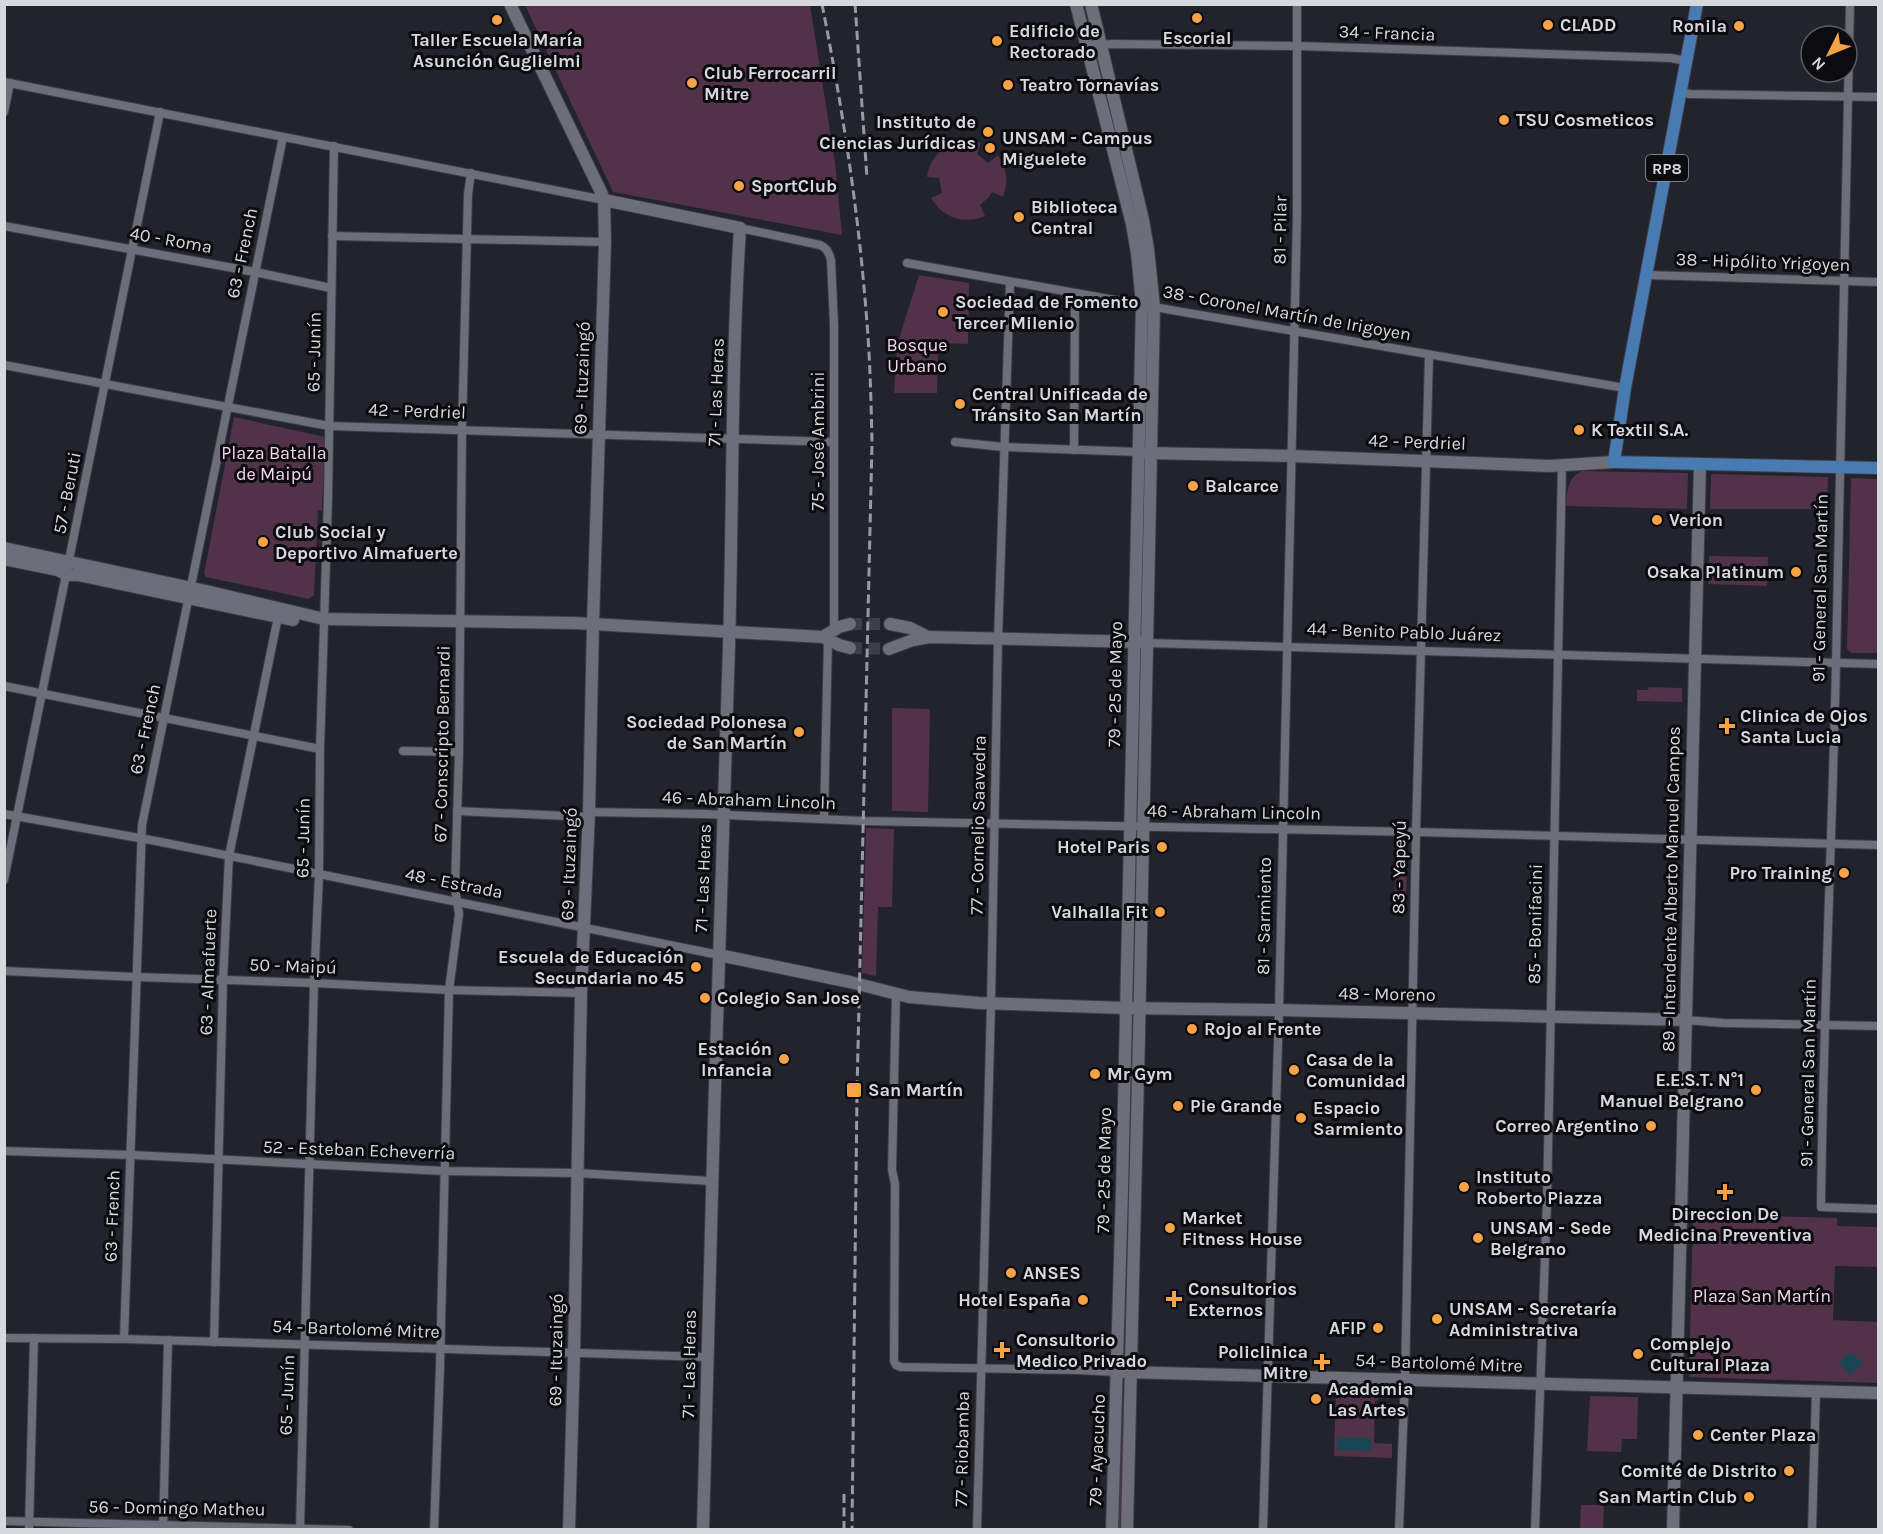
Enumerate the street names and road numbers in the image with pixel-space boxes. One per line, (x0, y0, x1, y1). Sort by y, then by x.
street label: 34 - Francia (1338, 20, 1436, 46)
road number: RP8 (1646, 155, 1688, 181)
street label: 81 - Pilar (1268, 195, 1292, 264)
street label: 63 - French (222, 206, 262, 300)
street label: 40 - Roma (128, 222, 214, 258)
street label: 38 - Hipólito Yrigoyen (1675, 248, 1851, 276)
street label: 38 - Coronel Martín de Irigoyen (1161, 280, 1413, 346)
street label: 65 - Junín (302, 312, 326, 392)
street label: 69 - Ituzaingó (569, 321, 595, 435)
street label: 71 - Las Heras (703, 337, 729, 447)
street label: 75 - José Ambrini (807, 371, 829, 511)
street label: 42 - Perdriel (368, 398, 466, 424)
street label: 42 - Perdriel (1368, 429, 1466, 455)
street label: 57 - Beruti (48, 450, 86, 536)
street label: 91 - General San Martín (1807, 494, 1833, 682)
street label: 44 - Benito Pablo Juárez (1306, 618, 1502, 646)
street label: 79 - 25 de Mayo (1103, 621, 1127, 747)
street label: 67 - Conscripto Bernardi (429, 645, 455, 843)
street label: 63 - French (125, 682, 165, 776)
street label: 89 - Intendente Alberto Manuel Campos (1657, 726, 1685, 1052)
street label: 77 - Cornelio Saavedra (965, 735, 991, 915)
street label: 46 - Abraham Lincoln (662, 786, 836, 814)
street label: 65 - Junín (291, 798, 315, 878)
street label: 46 - Abraham Lincoln (1147, 799, 1321, 825)
street label: 69 - Ituzaingó (556, 807, 582, 921)
street label: 83 - Yapeyú (1387, 820, 1411, 914)
street label: 71 - Las Heras (690, 823, 716, 933)
street label: 81 - Sarmiento (1252, 857, 1276, 975)
street label: 48 - Estrada (403, 863, 505, 903)
street label: 85 - Bonifacini (1523, 864, 1547, 984)
street label: 63 - Almafuerte (195, 908, 221, 1036)
street label: 50 - Maipú (249, 953, 337, 979)
street label: 91 - General San Martín (1795, 979, 1821, 1167)
street label: 48 - Moreno (1338, 982, 1436, 1006)
street label: 79 - 25 de Mayo (1092, 1107, 1116, 1233)
street label: 52 - Esteban Echeverría (262, 1136, 456, 1164)
street label: 63 - French (99, 1170, 125, 1262)
street label: 69 - Ituzaingó (544, 1293, 568, 1407)
street label: 71 - Las Heras (677, 1310, 701, 1418)
street label: 54 - Bartolomé Mitre (272, 1315, 440, 1343)
street label: 54 - Bartolomé Mitre (1355, 1349, 1523, 1377)
street label: 65 - Junín (275, 1354, 299, 1436)
street label: 77 - Riobamba (950, 1391, 974, 1507)
street label: 79 - Ayacucho (1084, 1394, 1110, 1506)
street label: 56 - Domingo Matheu (88, 1495, 266, 1521)

